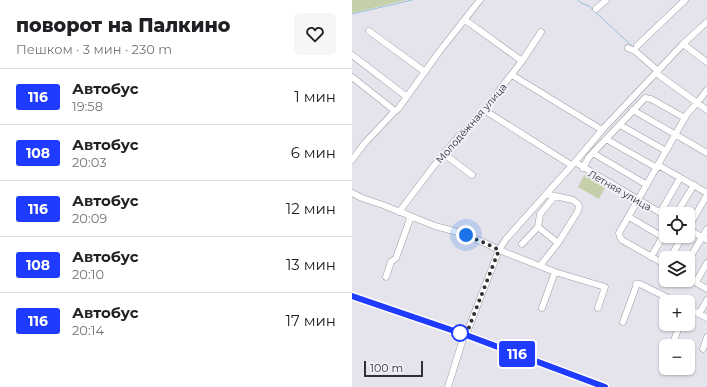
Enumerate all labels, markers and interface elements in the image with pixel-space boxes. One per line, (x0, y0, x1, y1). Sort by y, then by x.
button: heart (294, 13, 336, 55)
text: поворот на Палкино (16, 14, 230, 37)
text: Пешком · 3 мин · 230 m (16, 41, 172, 57)
text: Автобус (72, 79, 139, 98)
street label: Молодёжная улица (433, 81, 510, 166)
text: 1 мин (294, 87, 336, 106)
text: 116 (28, 88, 48, 106)
text: 19:58 (72, 98, 103, 114)
text: Автобус (72, 135, 139, 154)
text: 6 мин (291, 143, 336, 162)
text: 108 (26, 144, 50, 162)
text: 20:03 (72, 154, 107, 170)
street label: Летняя улица (586, 167, 654, 214)
text: Автобус (72, 191, 139, 210)
text: 12 мин (286, 199, 336, 218)
text: 116 (28, 200, 48, 218)
map controls (659, 207, 695, 375)
button: locate (659, 207, 695, 243)
text: 20:09 (72, 210, 107, 226)
your location (456, 225, 476, 245)
text: Автобус (72, 247, 139, 266)
button: layers (659, 251, 695, 287)
text: 13 мин (286, 255, 336, 274)
text: 108 (26, 256, 50, 274)
text: 20:10 (72, 266, 104, 282)
button: + (659, 295, 695, 331)
text: Автобус (72, 303, 139, 322)
text: 17 мин (286, 311, 336, 330)
text: 116 (28, 312, 48, 330)
text: 20:14 (72, 322, 104, 338)
unlabelled marker (451, 324, 469, 342)
button: − (659, 339, 695, 375)
line badge: 116 (494, 341, 540, 367)
text: 116 (507, 345, 527, 363)
scale bar (364, 359, 423, 378)
text: 100 m (370, 361, 403, 375)

